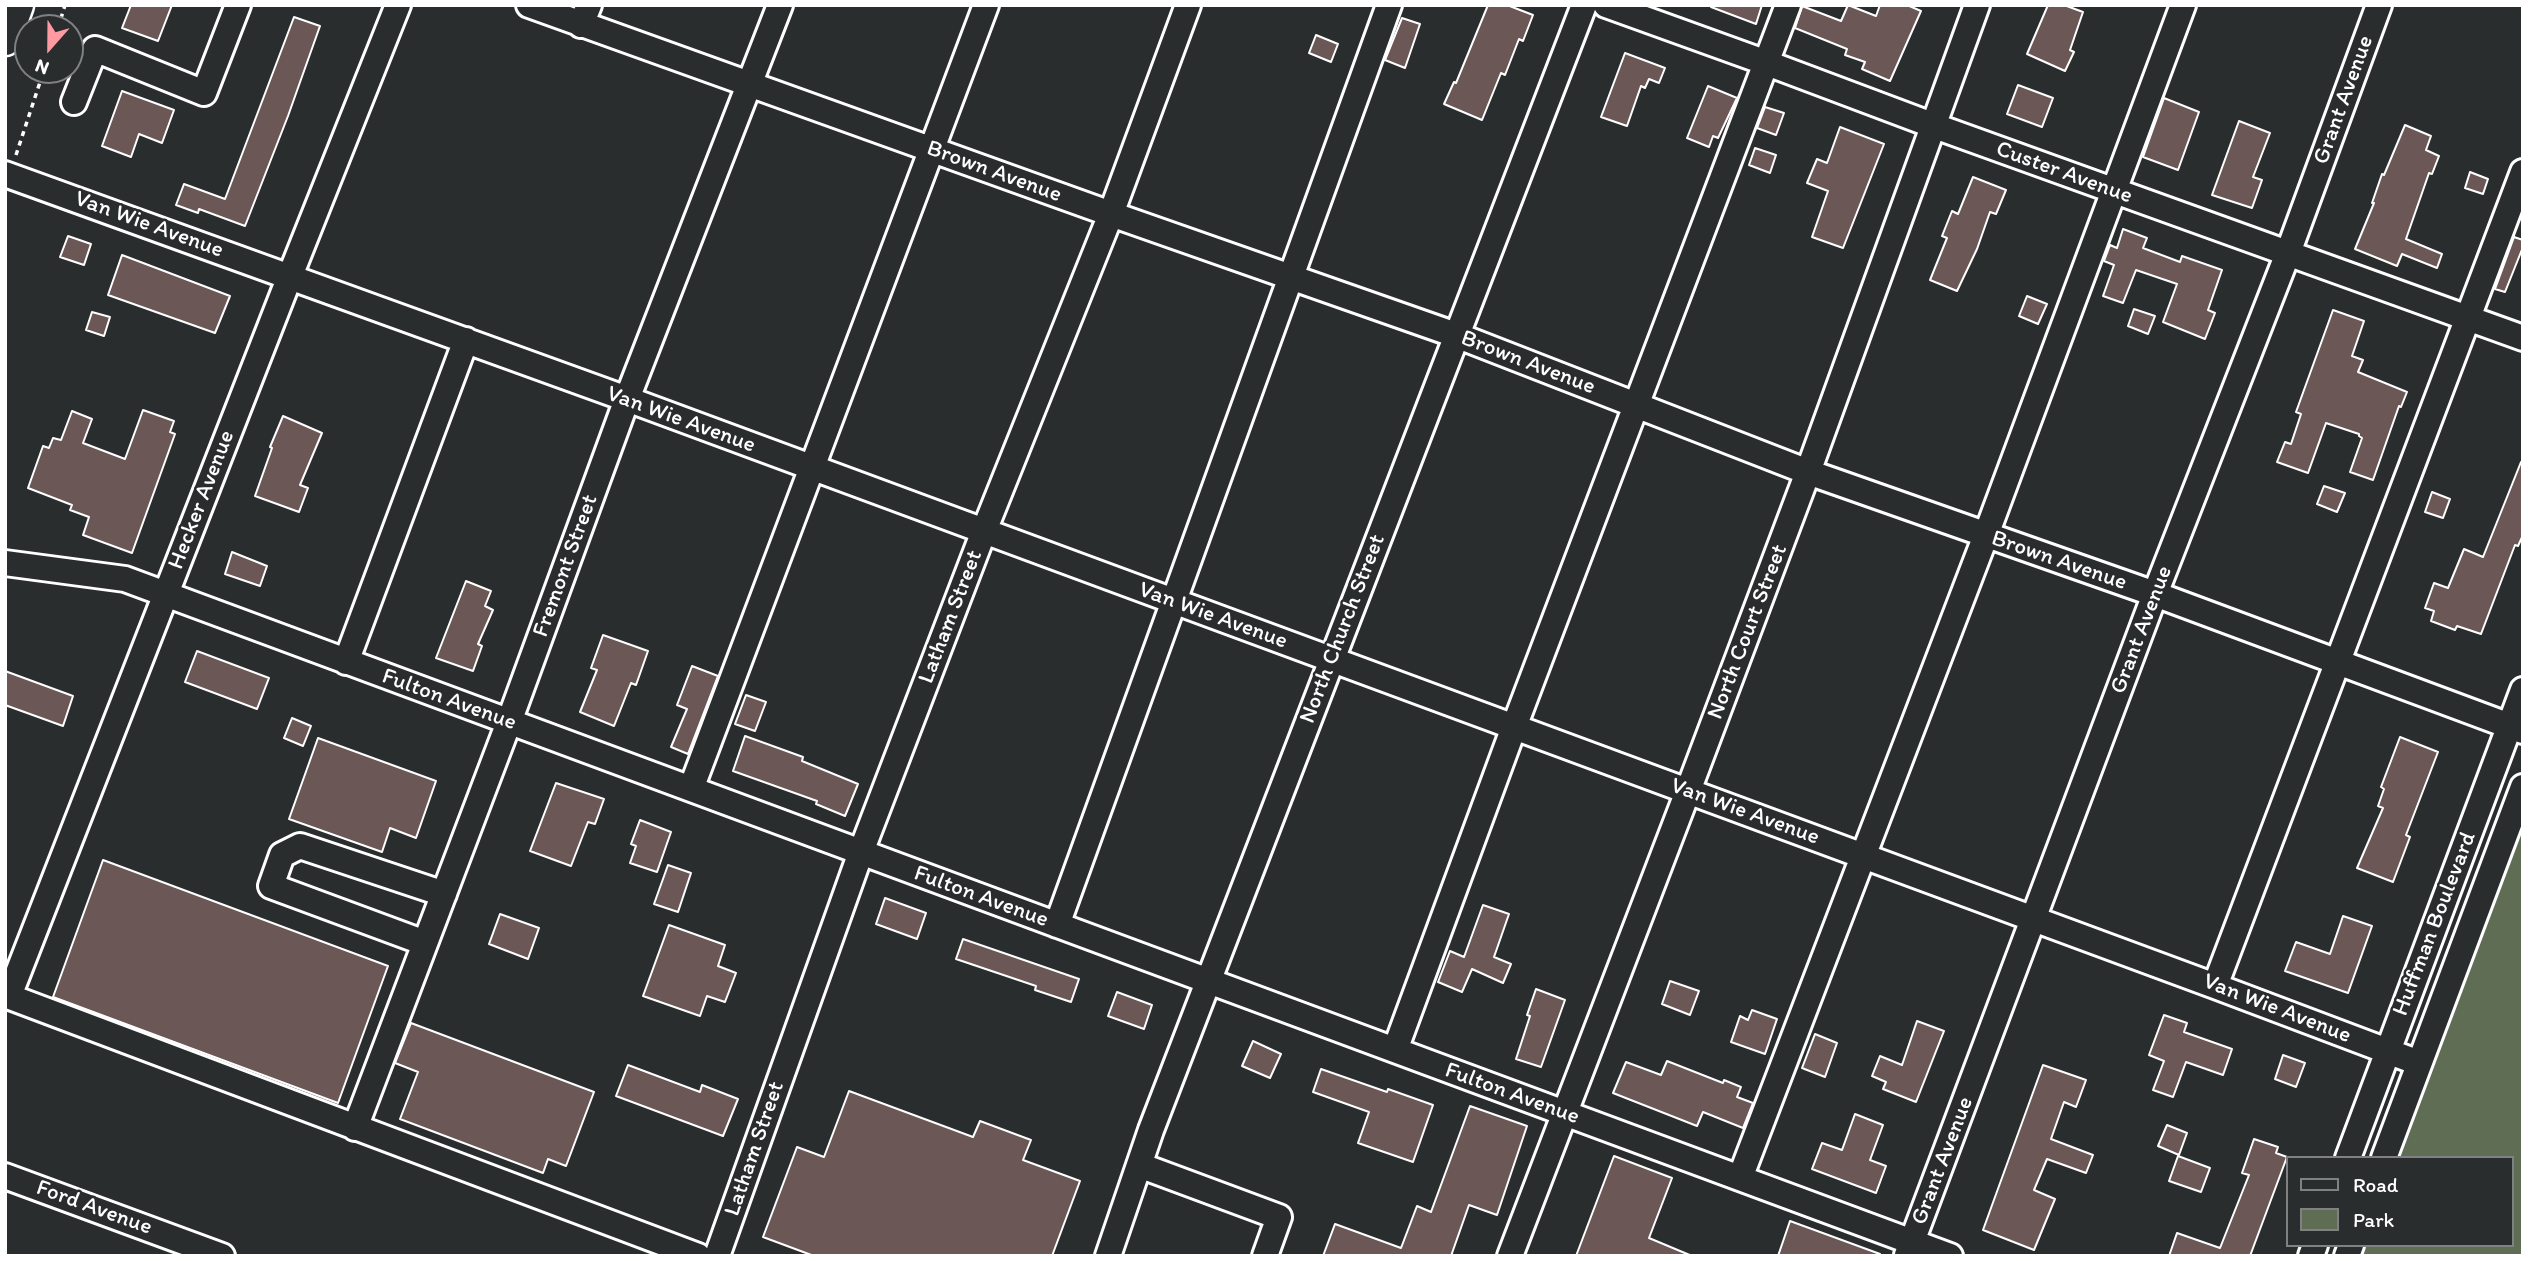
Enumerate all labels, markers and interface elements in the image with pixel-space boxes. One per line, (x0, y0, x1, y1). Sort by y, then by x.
north arrow (14, 14, 84, 84)
street label: Grant Avenue (2308, 32, 2380, 168)
text: N (32, 54, 52, 80)
street label: Brown Avenue (923, 135, 1065, 209)
street label: Custer Avenue (1992, 136, 2136, 210)
street label: Van Wie Avenue (71, 185, 227, 265)
street label: Brown Avenue (1457, 325, 1599, 401)
street label: Van Wie Avenue (603, 380, 759, 460)
street label: Hecker Avenue (163, 427, 241, 573)
street label: Fremont Street (527, 491, 605, 641)
street label: Brown Avenue (1988, 525, 2130, 597)
street label: North Church Street (1294, 531, 1392, 727)
street label: North Court Street (1702, 541, 1794, 723)
street label: Latham Street (913, 546, 989, 688)
street label: Grant Avenue (2105, 562, 2179, 698)
street label: Van Wie Avenue (1135, 576, 1291, 656)
street label: Fulton Avenue (378, 663, 520, 737)
street label: Van Wie Avenue (1667, 772, 1823, 852)
street label: Huffman Boulevard (2387, 828, 2483, 1020)
street label: Fulton Avenue (910, 860, 1052, 934)
street label: Van Wie Avenue (2199, 968, 2355, 1050)
street label: Fulton Avenue (1441, 1057, 1583, 1131)
street label: Latham Street (719, 1078, 791, 1220)
street label: Grant Avenue (1906, 1093, 1980, 1229)
legend (2286, 1156, 2514, 1247)
text: Road (2353, 1172, 2398, 1197)
street label: Ford Avenue (32, 1174, 156, 1242)
text: Park (2353, 1207, 2394, 1232)

